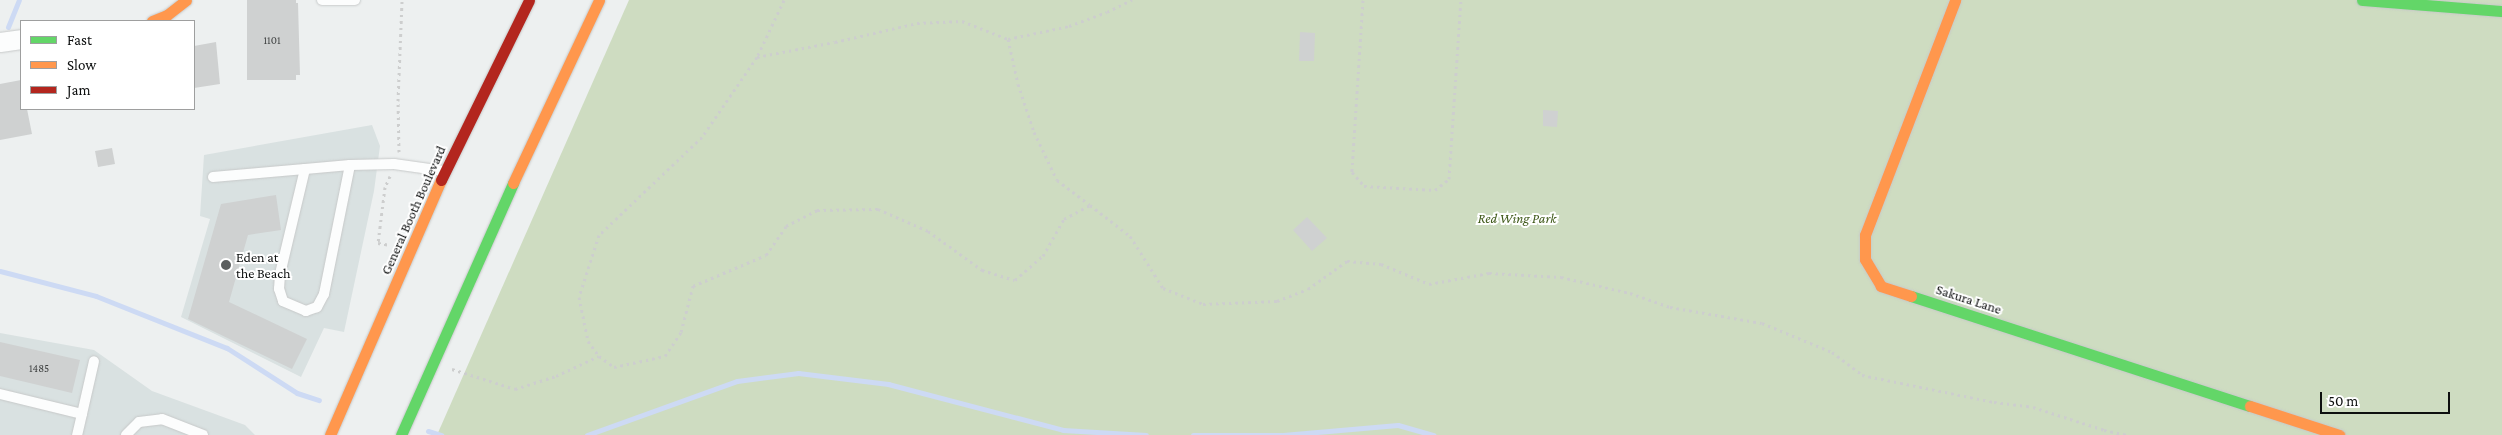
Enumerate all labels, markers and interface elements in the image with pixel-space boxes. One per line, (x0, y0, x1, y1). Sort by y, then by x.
legend (20, 20, 195, 110)
text: Fast (67, 32, 92, 48)
house number: 1101 (263, 33, 281, 47)
text: Slow (67, 57, 96, 73)
text: Jam (67, 82, 90, 98)
street label: General Booth Boulevard (377, 143, 449, 277)
park label: Red Wing Park (1478, 210, 1556, 226)
place label: Eden at the Beach (236, 249, 290, 282)
marker: Eden at the Beach (220, 259, 232, 271)
street label: Sakura Lane (1934, 281, 2004, 317)
house number: 1485 (29, 361, 49, 375)
scale bar (2322, 382, 2452, 414)
text: 50 m (2328, 393, 2358, 409)

